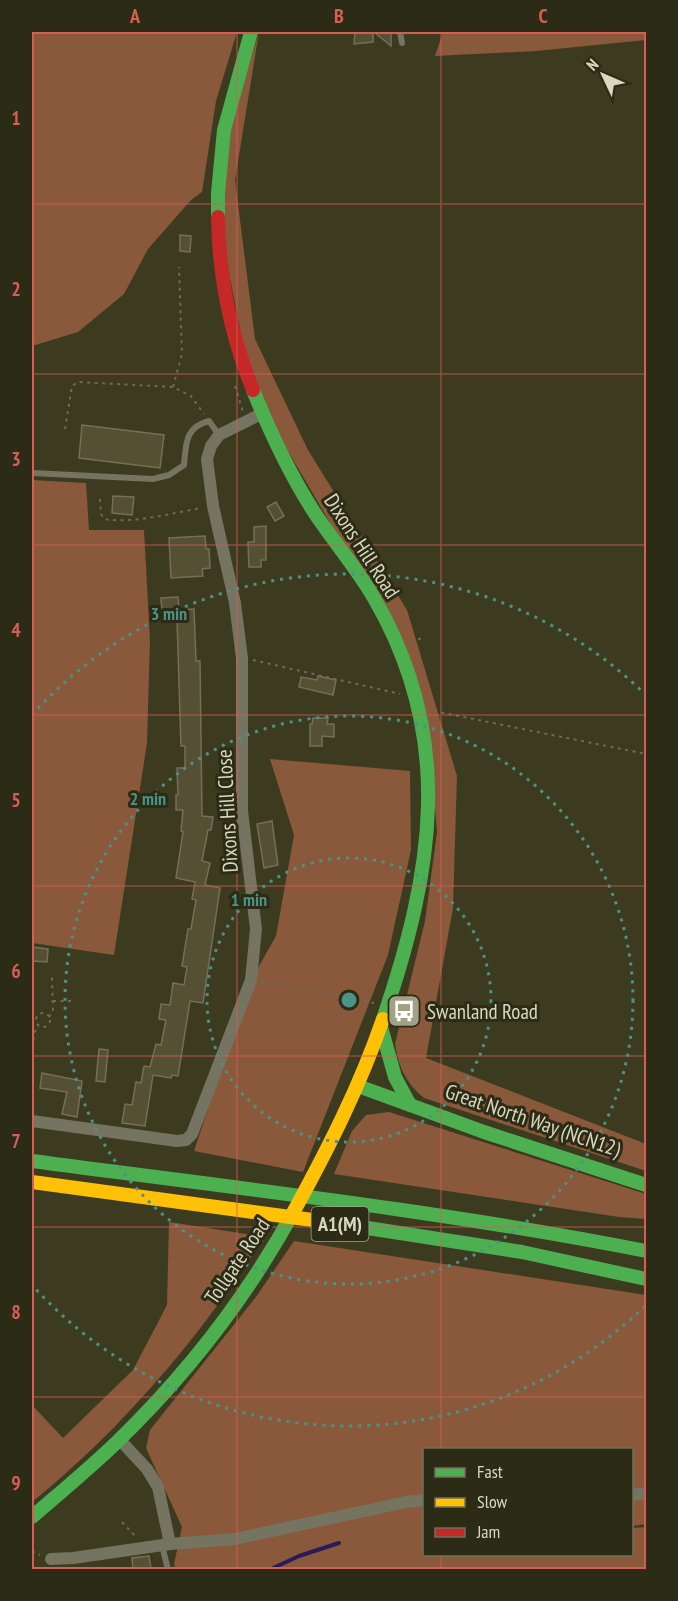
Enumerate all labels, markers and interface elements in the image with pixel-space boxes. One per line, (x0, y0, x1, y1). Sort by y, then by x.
text: A (129, 3, 141, 29)
text: B (334, 3, 344, 29)
text: C (538, 3, 548, 29)
north arrow (573, 45, 633, 105)
text: N (582, 55, 602, 75)
text: 1 (11, 105, 21, 131)
text: 2 (11, 276, 21, 302)
text: 3 (11, 446, 21, 472)
street label: Dixons Hill Road (318, 489, 406, 603)
text: 3 min (151, 602, 187, 625)
text: 4 (11, 617, 21, 643)
street label: Dixons Hill Close (210, 749, 244, 873)
text: 5 (11, 787, 21, 813)
text: 2 min (130, 787, 166, 810)
text: 1 min (231, 888, 267, 911)
text: 6 (11, 958, 21, 984)
centre of rings (339, 990, 359, 1010)
bus stop icon: Swanland Road (386, 993, 422, 1029)
place label: Swanland Road (427, 998, 538, 1025)
street label: Great North Way (NCN12) (442, 1077, 624, 1163)
text: 7 (11, 1128, 21, 1154)
road number: A1(M) (312, 1207, 368, 1241)
street label: Tollgate Road (198, 1213, 276, 1309)
text: 8 (11, 1299, 21, 1325)
legend (423, 1448, 633, 1556)
text: Fast (477, 1460, 503, 1483)
text: 9 (11, 1470, 21, 1496)
text: Slow (477, 1490, 508, 1513)
text: Jam (476, 1520, 500, 1543)

